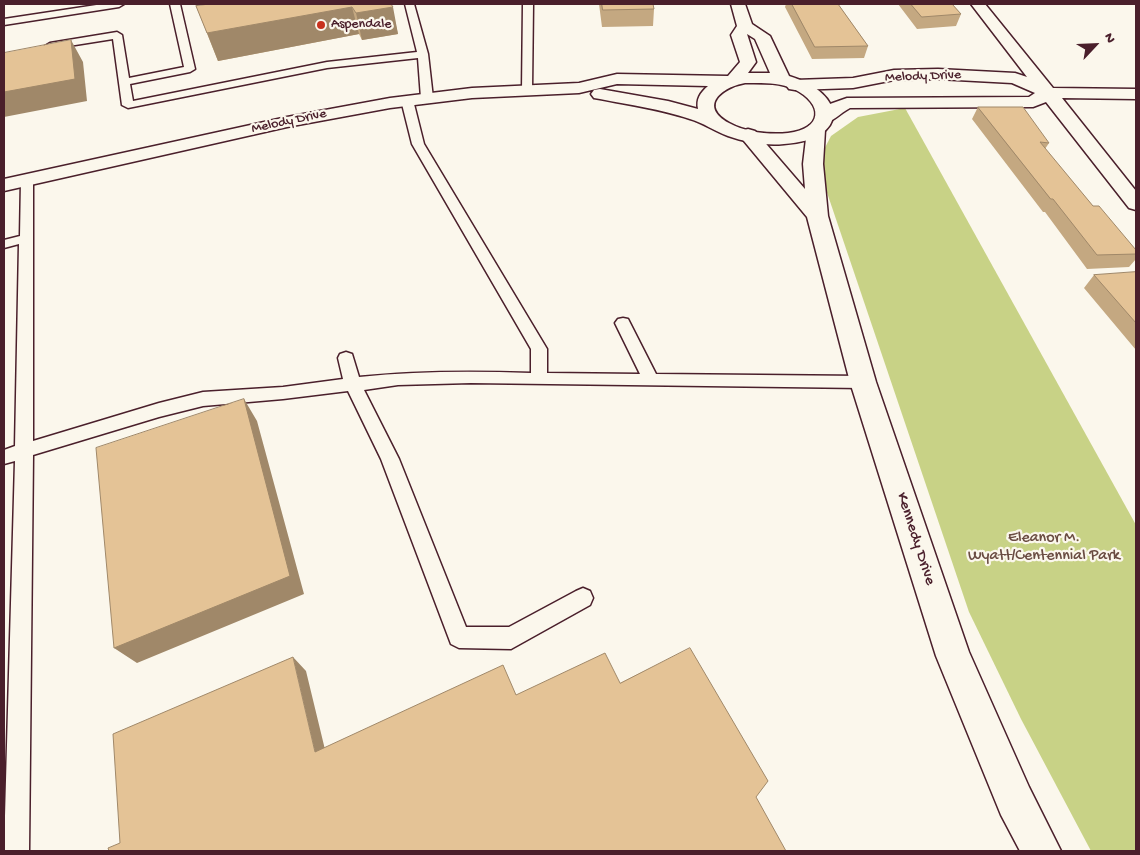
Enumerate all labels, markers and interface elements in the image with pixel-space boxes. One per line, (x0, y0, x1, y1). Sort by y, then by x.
place label: Aspendale (331, 17, 391, 33)
marker: Aspendale (315, 19, 327, 31)
north arrow (1070, 20, 1120, 70)
text: N (1099, 31, 1119, 46)
street label: Melody Drive (885, 67, 961, 87)
street label: Melody Drive (250, 106, 328, 138)
street label: Kennedy Drive (891, 490, 939, 588)
park label: Eleanor M. Wyatt/Centennial Park (968, 529, 1120, 567)

